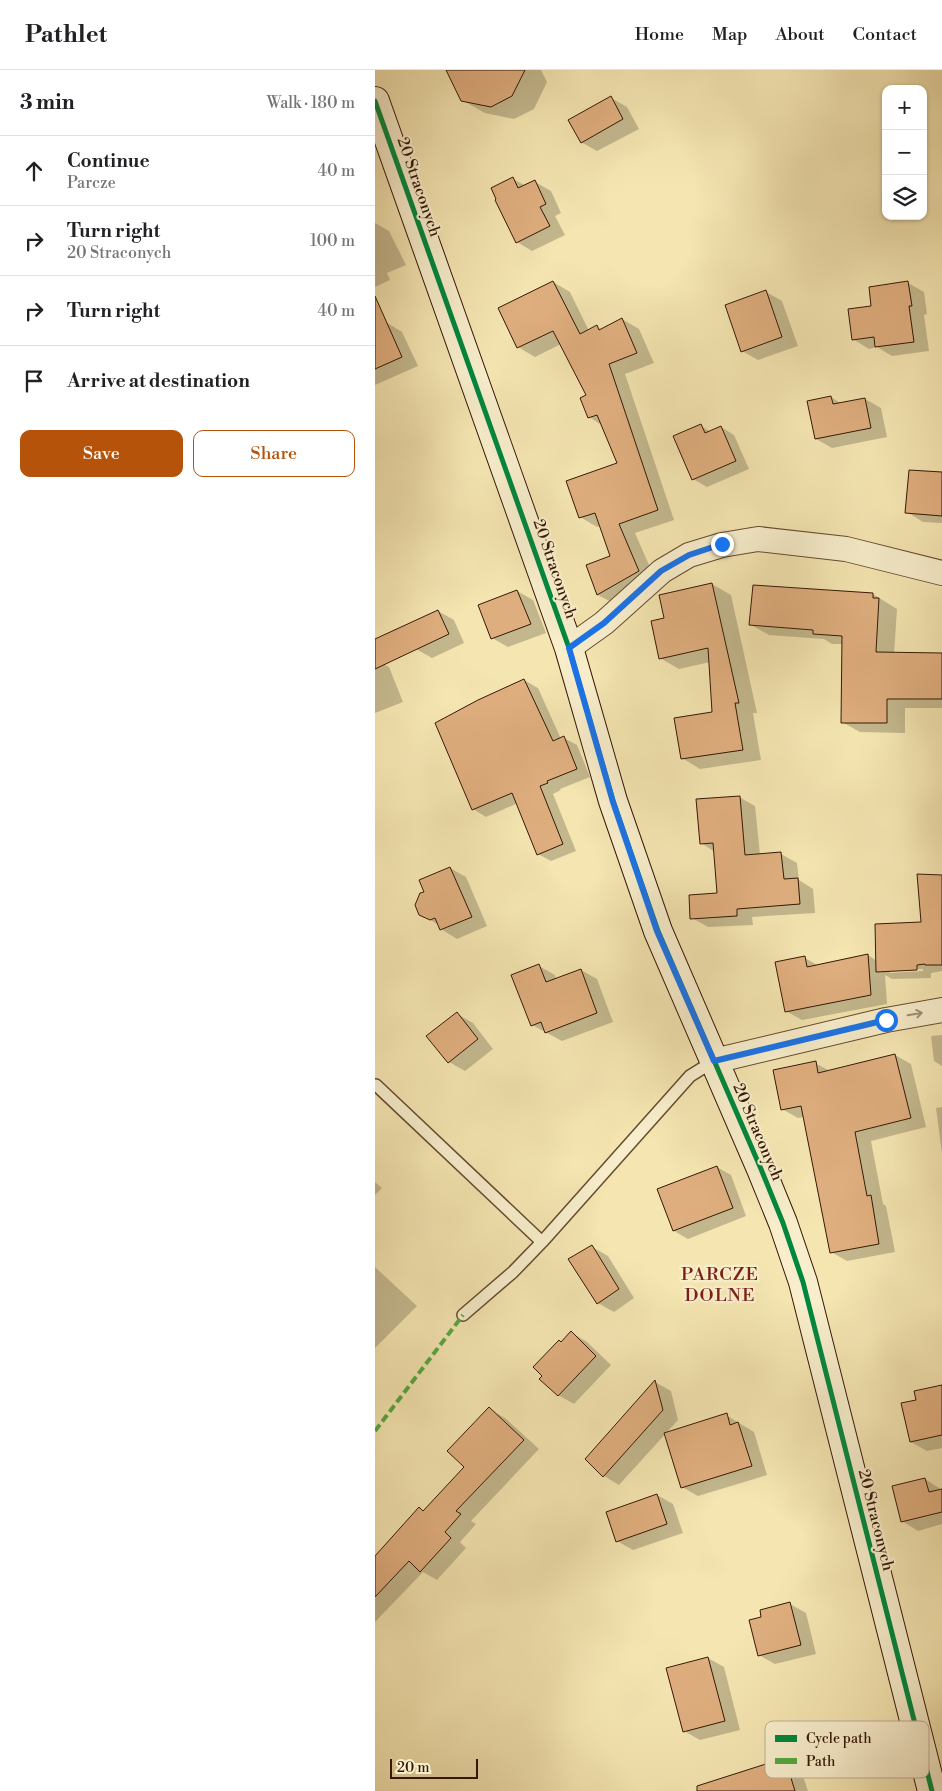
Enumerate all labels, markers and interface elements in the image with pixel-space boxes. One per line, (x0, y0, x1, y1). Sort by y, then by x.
text: Pathlet (25, 20, 107, 50)
text: Home (635, 23, 684, 46)
text: Map (712, 23, 748, 46)
text: About (776, 23, 825, 46)
text: Contact (853, 23, 917, 46)
map controls (882, 85, 927, 220)
button: + (882, 85, 927, 130)
text: 3 min (20, 90, 75, 116)
text: Walk · 180 m (267, 93, 355, 113)
button: − (882, 130, 927, 175)
street label: 20 Straconych (393, 134, 446, 240)
text: Continue (67, 149, 150, 173)
icon: ahead (20, 157, 48, 185)
text: 40 m (318, 161, 355, 181)
text: Parcze (67, 173, 116, 193)
button: layers (882, 175, 927, 220)
text: Turn right (67, 219, 160, 243)
icon: right (20, 227, 48, 255)
text: 100 m (310, 231, 355, 251)
text: 20 Straconych (67, 243, 171, 263)
icon: right (20, 297, 48, 325)
text: Turn right (67, 299, 160, 323)
text: 40 m (318, 301, 355, 321)
icon: arrive (20, 367, 48, 395)
text: Arrive at destination (67, 369, 250, 393)
button: Save (20, 430, 183, 477)
button: Share (193, 430, 355, 477)
street label: 20 Straconych (529, 516, 582, 622)
route end (711, 533, 734, 556)
route start (875, 1009, 898, 1032)
one-way arrow (907, 1009, 923, 1019)
street label: 20 Straconych (728, 1080, 788, 1184)
district label: PARCZE DOLNE (681, 1263, 759, 1307)
street label: 20 Straconych (854, 1467, 898, 1573)
legend (765, 1721, 929, 1778)
text: Cycle path (806, 1730, 872, 1748)
text: Path (806, 1753, 836, 1771)
scale bar (390, 1756, 477, 1779)
text: 20 m (397, 1759, 429, 1777)

